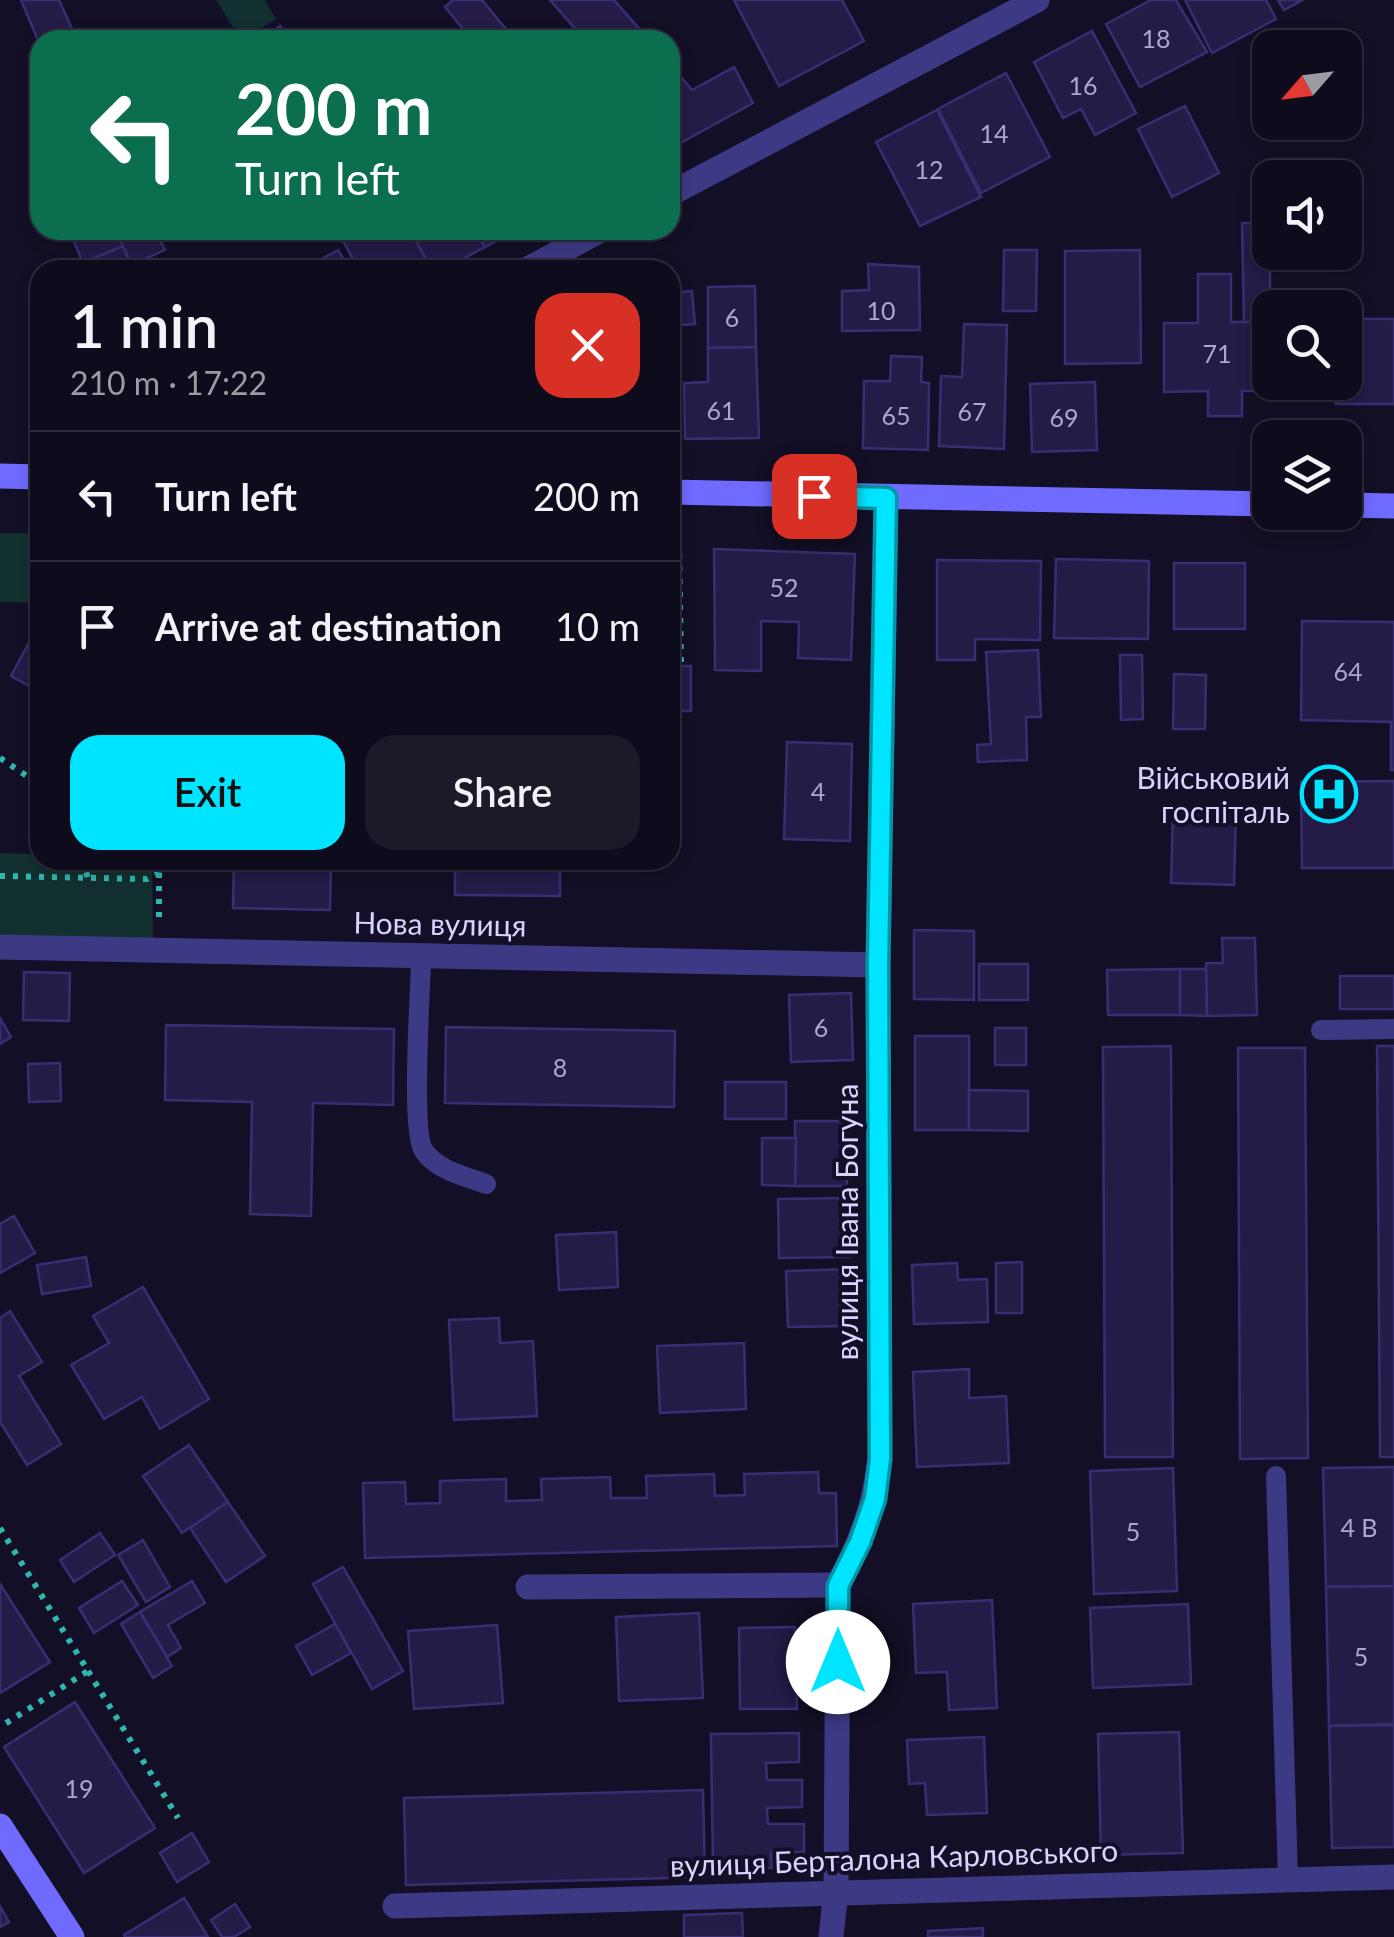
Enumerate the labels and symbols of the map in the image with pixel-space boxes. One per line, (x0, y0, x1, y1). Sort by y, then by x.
house number: 18 (1141, 23, 1171, 53)
north arrow (1252, 30, 1362, 140)
house number: 16 (1068, 70, 1098, 100)
house number: 14 (979, 118, 1009, 148)
house number: 12 (914, 154, 944, 184)
house number: 10 (866, 295, 896, 325)
house number: 6 (725, 302, 739, 332)
house number: 71 (1202, 338, 1232, 368)
house number: 61 (706, 395, 736, 425)
house number: 67 (957, 396, 987, 426)
house number: 65 (881, 400, 911, 430)
house number: 69 (1049, 402, 1079, 432)
pin (772, 454, 857, 539)
house number: 52 (769, 572, 799, 602)
house number: 64 (1333, 656, 1363, 686)
place label: Військовий госпіталь (1136, 759, 1290, 829)
hospital icon: Військовий госпіталь (1299, 764, 1359, 824)
house number: 4 (811, 776, 825, 806)
street label: Нова вулиця (353, 903, 527, 943)
house number: 6 (814, 1012, 828, 1042)
house number: 8 (553, 1052, 567, 1082)
street label: вулиця Івана Богуна (828, 1084, 864, 1360)
house number: 4 В (1340, 1512, 1378, 1542)
house number: 5 (1126, 1516, 1140, 1546)
position arrow (786, 1610, 890, 1714)
house number: 5 (1354, 1641, 1368, 1671)
house number: 19 (64, 1773, 94, 1803)
street label: вулиця Берталона Карловського (669, 1831, 1119, 1883)

